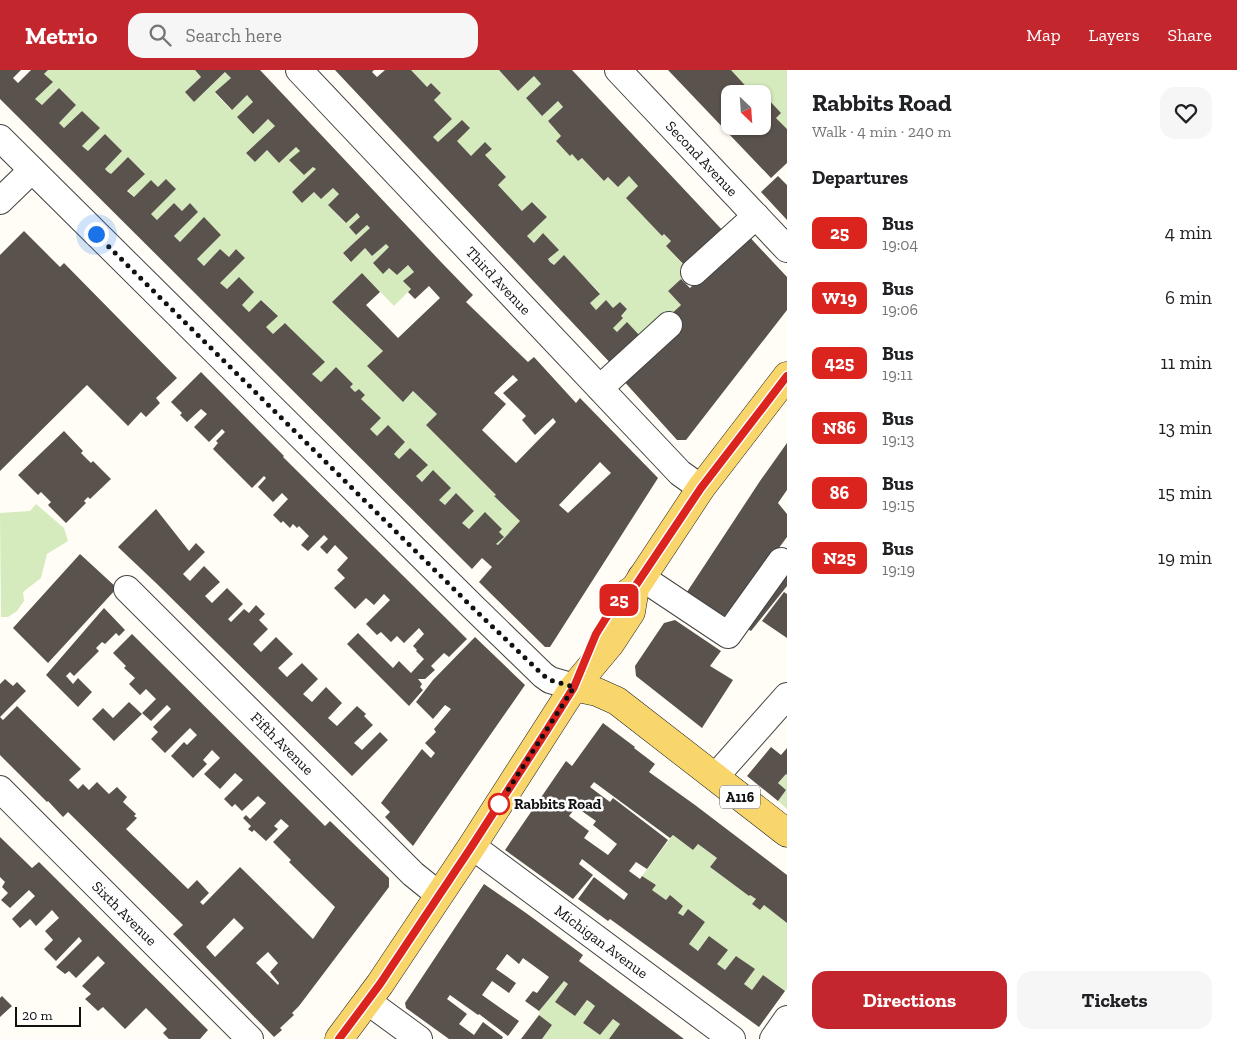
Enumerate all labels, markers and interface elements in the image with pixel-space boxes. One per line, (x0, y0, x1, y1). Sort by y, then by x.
search box (128, 13, 478, 58)
text: Metrio (25, 21, 98, 50)
icon: search (146, 21, 174, 49)
text: Search here (186, 24, 282, 47)
text: Map (1026, 24, 1061, 46)
text: Layers (1089, 24, 1140, 46)
text: Share (1168, 24, 1212, 46)
north arrow (721, 85, 771, 135)
map controls (721, 85, 771, 135)
button: heart (1160, 87, 1212, 139)
text: Rabbits Road (812, 88, 952, 117)
street label: Second Avenue (662, 117, 742, 200)
text: Walk · 4 min · 240 m (812, 122, 951, 141)
text: Departures (812, 166, 908, 189)
text: Bus (882, 212, 914, 235)
text: 4 min (1165, 221, 1212, 244)
your location (84, 222, 109, 247)
text: 25 (830, 222, 849, 244)
text: 19:04 (882, 235, 918, 254)
street label: Third Avenue (462, 243, 535, 319)
text: Bus (882, 277, 914, 300)
text: 6 min (1165, 286, 1212, 309)
text: W19 (822, 287, 857, 309)
text: 19:06 (882, 300, 918, 319)
text: Bus (882, 342, 914, 365)
text: 11 min (1160, 351, 1212, 374)
text: 425 (825, 352, 854, 374)
text: 19:11 (882, 365, 913, 384)
text: Bus (882, 407, 914, 430)
text: 13 min (1158, 416, 1212, 439)
text: N86 (823, 417, 856, 439)
text: 19:13 (882, 430, 914, 449)
text: Bus (882, 472, 914, 495)
text: 15 min (1158, 481, 1212, 504)
text: 86 (830, 482, 849, 504)
text: 19:15 (882, 495, 915, 514)
text: Bus (882, 537, 914, 560)
text: 19 min (1158, 546, 1212, 569)
text: N25 (823, 547, 856, 569)
text: 19:19 (882, 560, 915, 579)
line badge: 25 (596, 584, 642, 616)
text: 25 (609, 589, 629, 611)
street label: Fifth Avenue (247, 708, 317, 779)
road number: A116 (720, 786, 760, 809)
marker: Rabbits Road (488, 793, 510, 815)
place label: Rabbits Road (514, 795, 602, 813)
street label: Sixth Avenue (88, 877, 161, 950)
street label: Michigan Avenue (551, 901, 651, 982)
button: Directions (812, 971, 1007, 1029)
button: Tickets (1017, 971, 1212, 1029)
scale bar (15, 1004, 81, 1027)
text: 20 m (22, 1007, 53, 1024)

